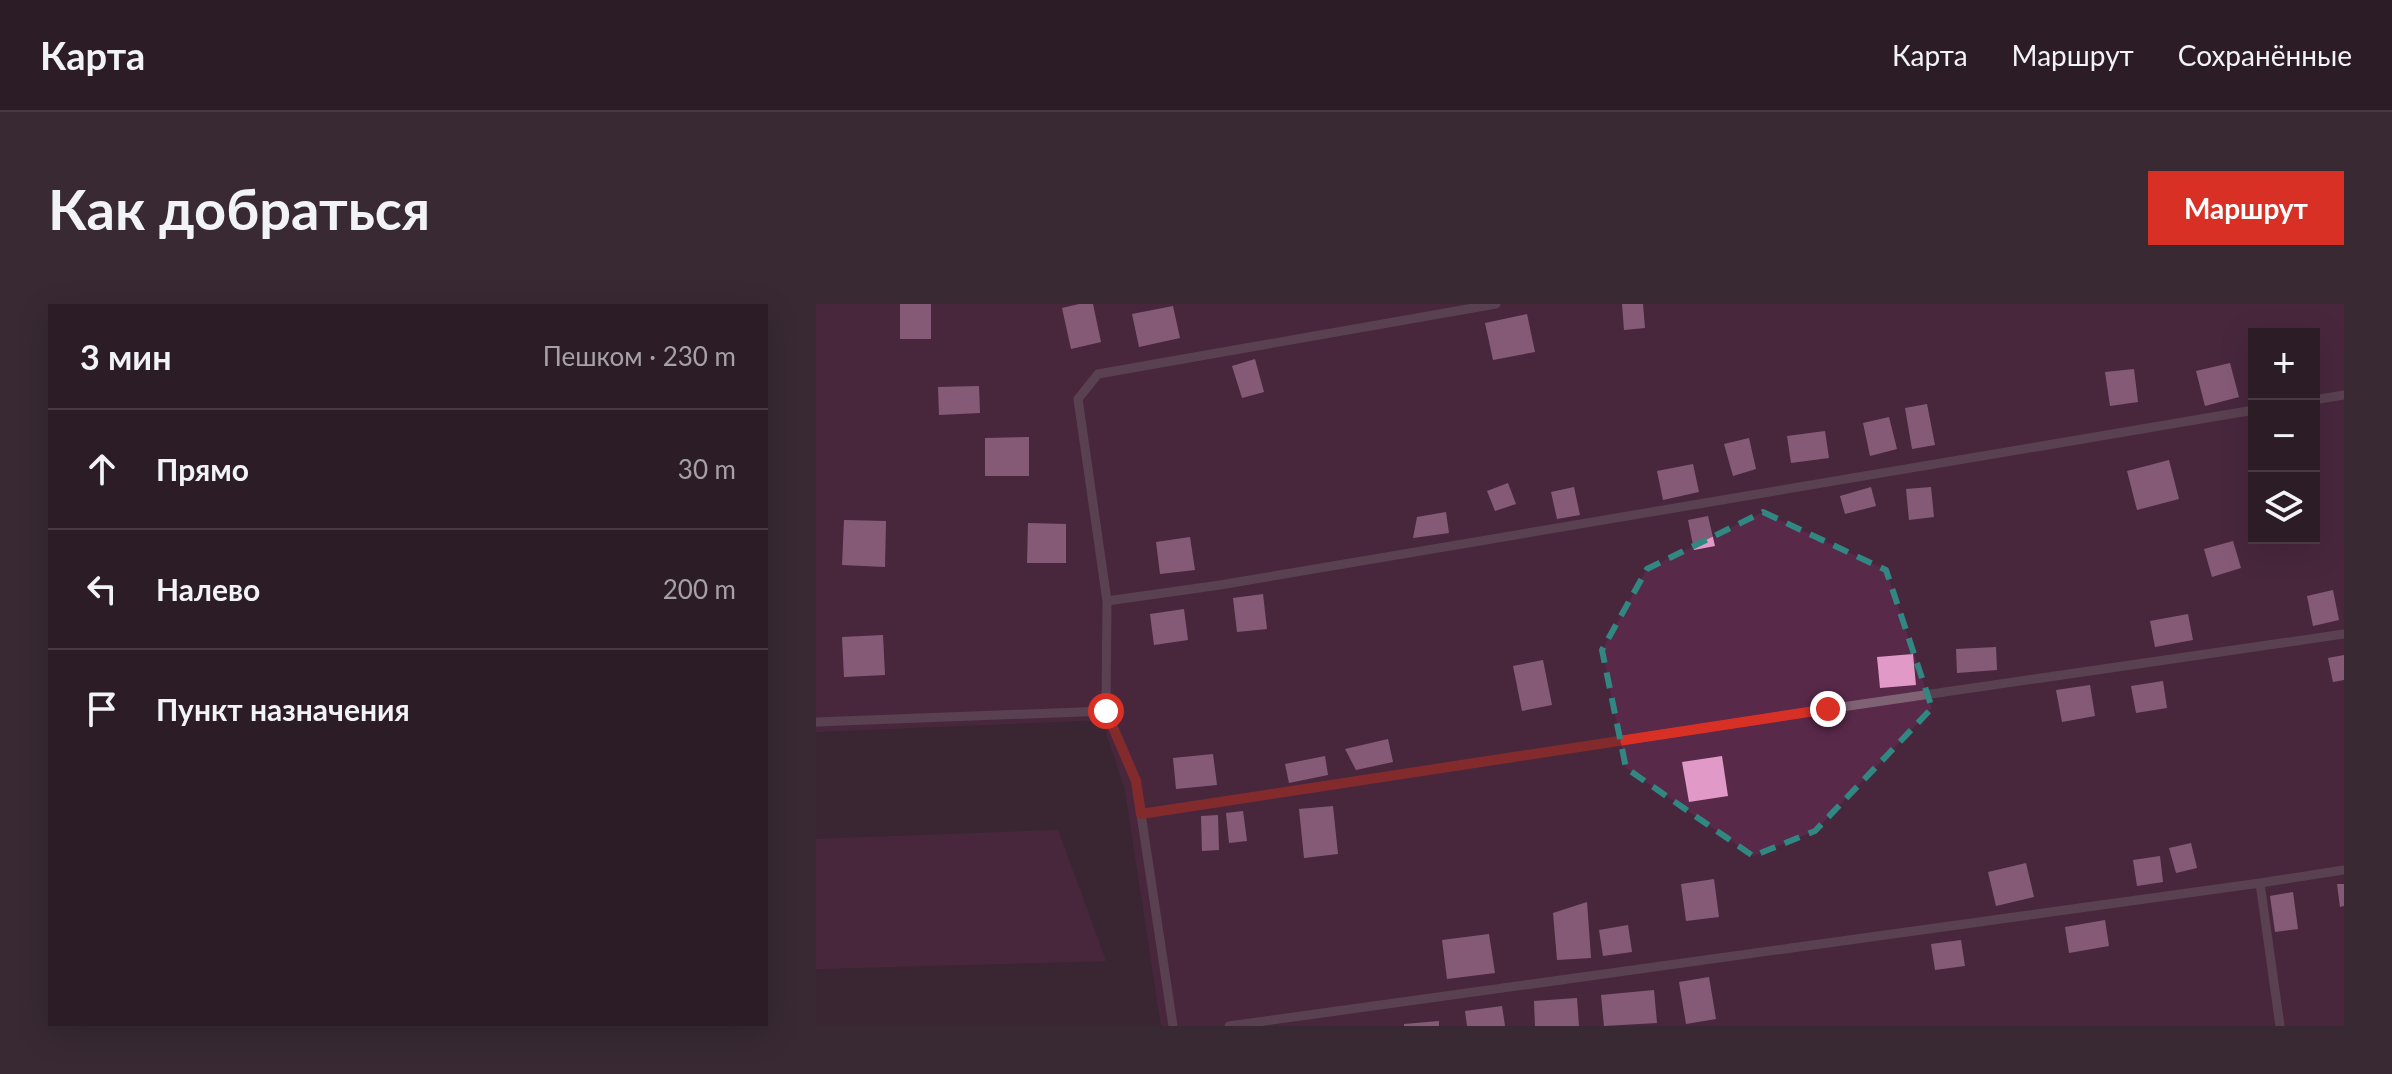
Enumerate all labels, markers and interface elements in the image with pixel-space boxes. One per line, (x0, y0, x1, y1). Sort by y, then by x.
text: Карта (40, 32, 145, 78)
text: Карта (1892, 38, 1968, 72)
text: Маршрут (2012, 38, 2134, 72)
text: Сохранённые (2178, 38, 2352, 72)
button: Маршрут (2148, 171, 2344, 245)
text: Как добраться (48, 175, 430, 242)
map controls (2248, 328, 2320, 544)
button: + (2248, 328, 2320, 400)
text: 3 мин (80, 336, 172, 377)
text: Пешком · 230 m (543, 340, 736, 372)
button: − (2248, 400, 2320, 472)
icon: ahead (80, 447, 124, 491)
text: Прямо (156, 451, 249, 487)
text: 30 m (678, 453, 736, 485)
button: layers (2248, 472, 2320, 544)
icon: left (80, 567, 124, 611)
text: Налево (156, 571, 260, 607)
text: 200 m (663, 573, 736, 605)
icon: arrive (80, 687, 124, 731)
text: Пункт назначения (156, 691, 410, 727)
route end (1810, 691, 1846, 727)
route start (1088, 693, 1124, 729)

